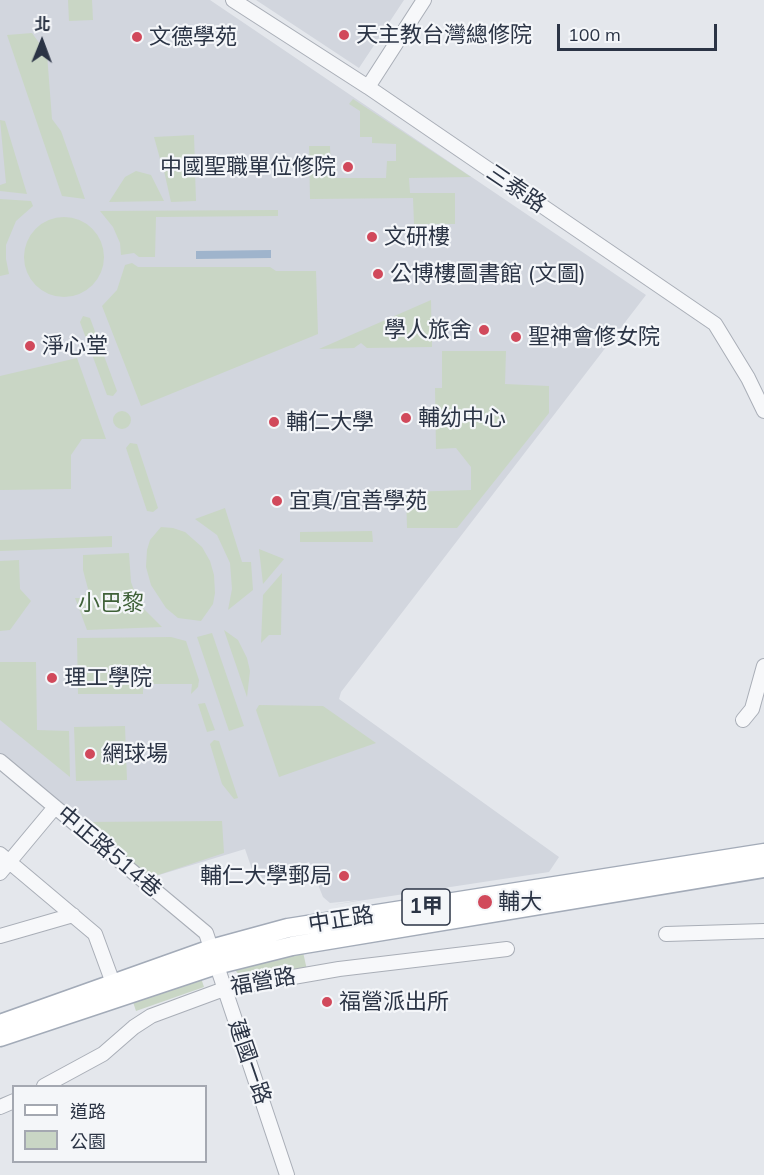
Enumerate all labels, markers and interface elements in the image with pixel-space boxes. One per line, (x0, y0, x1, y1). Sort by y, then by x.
north arrow (12, 12, 72, 72)
scale bar (560, 12, 720, 50)
text: 北 (34, 14, 50, 34)
place label: 天主教台灣總修院 (356, 22, 532, 48)
text: 100 m (568, 23, 621, 46)
place label: 文德學苑 (149, 24, 237, 50)
marker: 天主教台灣總修院 (337, 28, 351, 42)
marker: 文德學苑 (130, 30, 144, 44)
place label: 中國聖職單位修院 (160, 154, 336, 180)
marker: 中國聖職單位修院 (341, 160, 355, 174)
street label: 三泰路 (481, 160, 551, 218)
place label: 文研樓 (384, 224, 450, 250)
marker: 文研樓 (365, 230, 379, 244)
place label: 公博樓圖書館 (文圖) (390, 261, 586, 287)
marker: 公博樓圖書館 (文圖) (371, 267, 385, 281)
place label: 學人旅舍 (384, 317, 472, 343)
marker: 學人旅舍 (477, 323, 491, 337)
place label: 聖神會修女院 (528, 324, 660, 350)
marker: 聖神會修女院 (509, 330, 523, 344)
place label: 淨心堂 (42, 333, 108, 359)
marker: 淨心堂 (23, 339, 37, 353)
place label: 輔幼中心 (418, 405, 506, 431)
place label: 輔仁大學 (286, 409, 374, 435)
marker: 輔幼中心 (399, 411, 413, 425)
marker: 輔仁大學 (267, 415, 281, 429)
place label: 宜真/宜善學苑 (289, 488, 427, 514)
marker: 宜真/宜善學苑 (270, 494, 284, 508)
park label: 小巴黎 (78, 590, 144, 616)
place label: 理工學院 (64, 665, 152, 691)
marker: 理工學院 (45, 671, 59, 685)
place label: 網球場 (102, 741, 168, 767)
marker: 網球場 (83, 747, 97, 761)
street label: 中正路514巷 (52, 801, 166, 903)
place label: 輔仁大學郵局 (200, 863, 332, 889)
marker: 輔仁大學郵局 (337, 869, 351, 883)
road number: 1甲 (402, 889, 450, 925)
place label: 輔大 (498, 889, 542, 915)
marker: 輔大 (476, 893, 494, 911)
street label: 中正路 (306, 902, 376, 938)
street label: 福營路 (228, 963, 298, 1001)
place label: 福營派出所 (339, 989, 449, 1015)
marker: 福營派出所 (320, 995, 334, 1009)
street label: 建國一路 (222, 1016, 276, 1108)
legend (12, 1085, 207, 1163)
text: 道路 (70, 1100, 106, 1123)
text: 公園 (70, 1130, 106, 1153)

